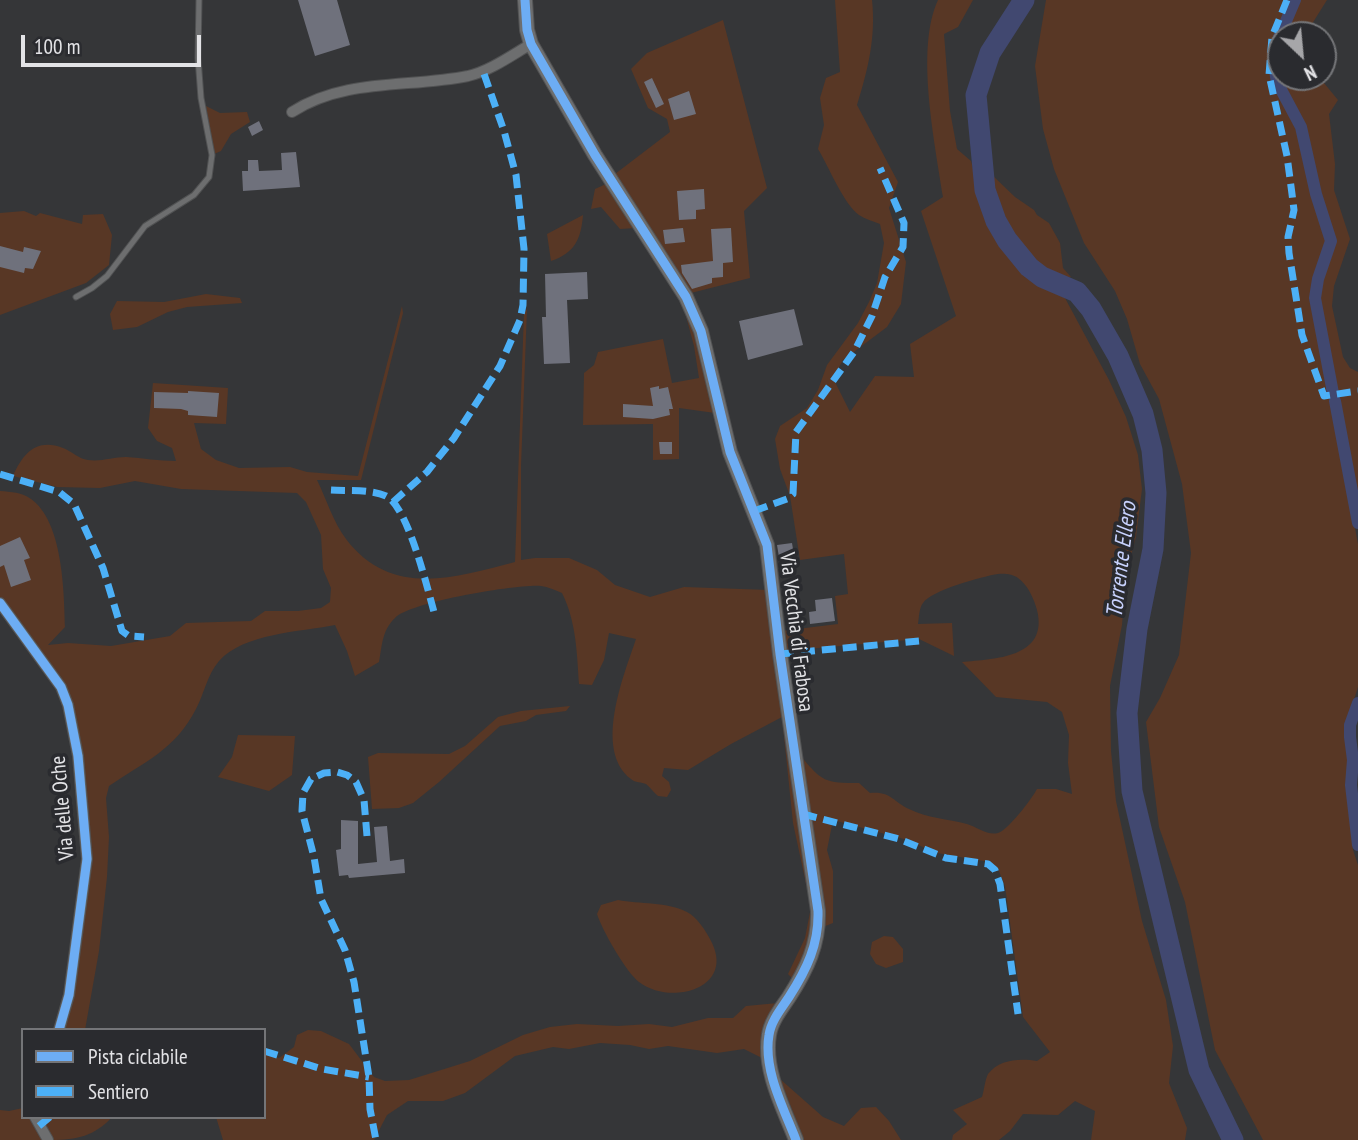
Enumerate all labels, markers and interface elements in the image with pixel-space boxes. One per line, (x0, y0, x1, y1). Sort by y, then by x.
scale bar (24, 21, 205, 65)
north arrow (1267, 21, 1337, 91)
text: 100 m (34, 33, 80, 60)
text: N (1300, 60, 1320, 86)
water label: Torrente Ellero (1101, 500, 1143, 620)
street label: Via Vecchia di Frabosa (774, 551, 818, 713)
street label: Via delle Oche (46, 755, 80, 861)
legend (21, 1028, 266, 1119)
text: Pista ciclabile (88, 1043, 188, 1070)
text: Sentiero (88, 1078, 149, 1105)

